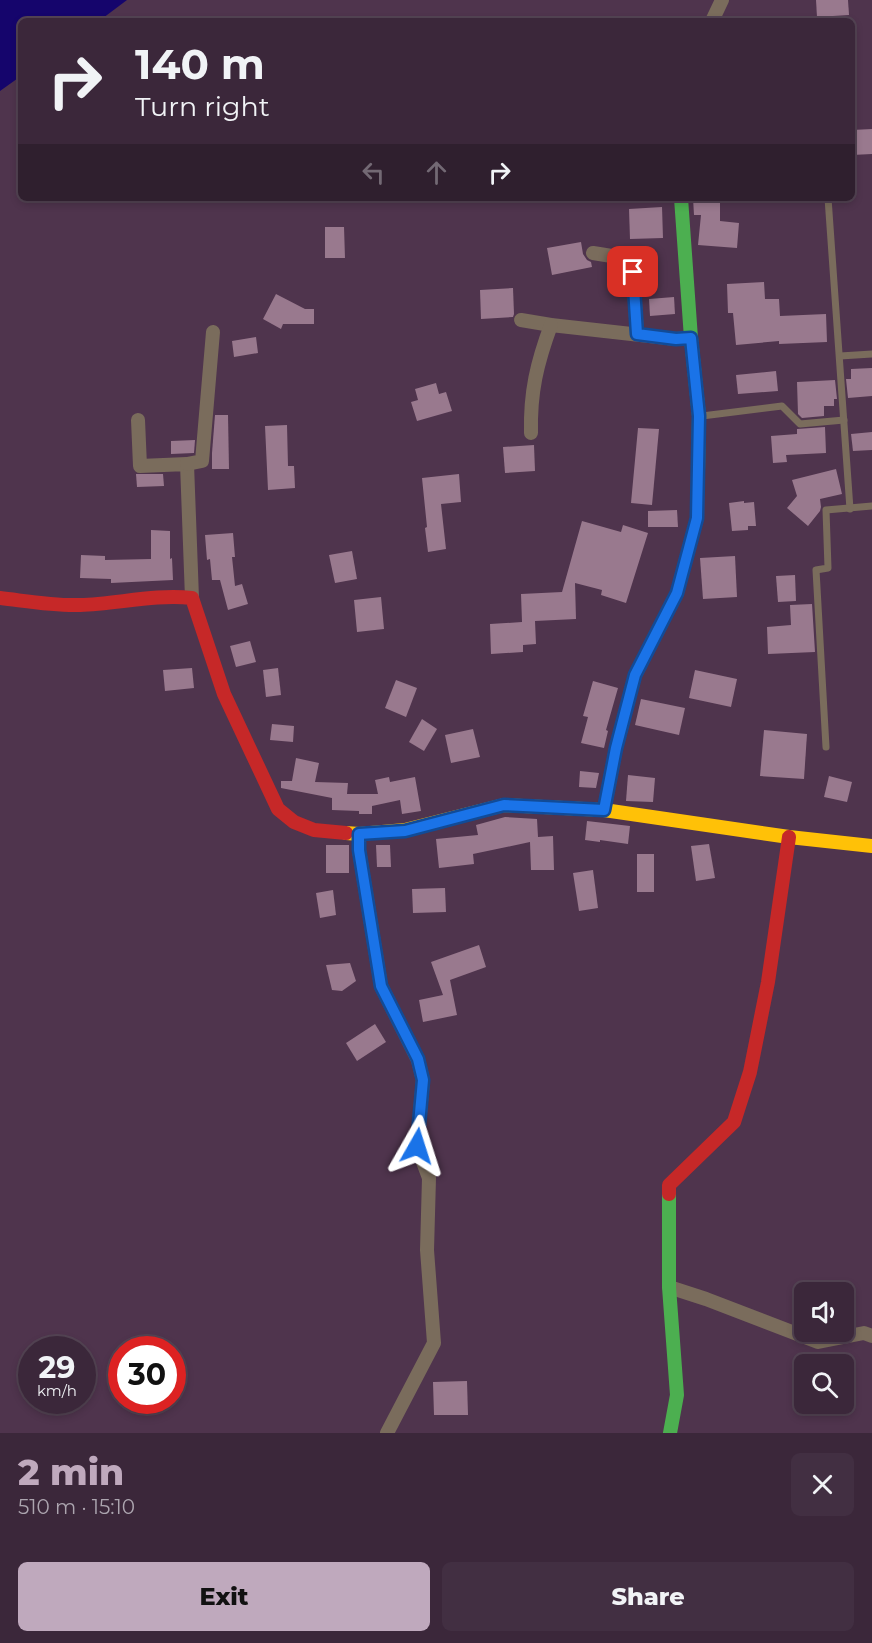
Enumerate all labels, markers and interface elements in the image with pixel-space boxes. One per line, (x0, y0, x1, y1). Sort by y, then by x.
text: 140 m (135, 38, 265, 90)
icon: right (36, 42, 114, 120)
text: Turn right (135, 90, 270, 123)
icon: left (357, 156, 390, 189)
icon: ahead (420, 156, 453, 189)
icon: right (483, 156, 516, 189)
pin (607, 246, 658, 297)
icon: arrive (616, 255, 649, 288)
position arrow (385, 1114, 449, 1178)
map controls (794, 1282, 854, 1414)
button: sound (794, 1282, 854, 1342)
speed limit sign: 30 (108, 1336, 186, 1414)
text: 29 (39, 1349, 75, 1386)
button: search (794, 1354, 854, 1414)
text: km/h (37, 1381, 77, 1400)
text: 2 min (18, 1450, 124, 1494)
button: close (791, 1453, 854, 1516)
text: 510 m · 15:10 (18, 1495, 135, 1519)
button: Exit (18, 1562, 430, 1631)
button: Share (442, 1562, 854, 1631)

